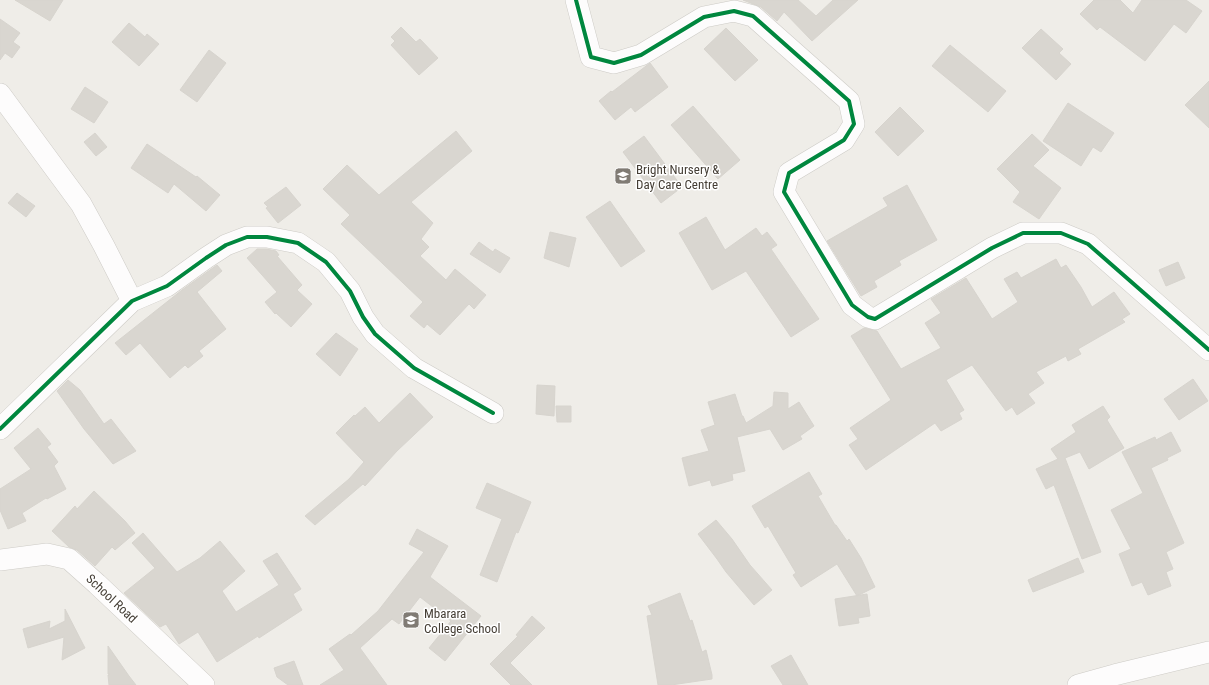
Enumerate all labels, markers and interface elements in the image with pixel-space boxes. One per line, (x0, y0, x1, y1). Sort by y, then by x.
place label: Bright Nursery & Day Care Centre (636, 162, 719, 192)
school or university icon: Bright Nursery & Day Care Centre (613, 166, 633, 186)
street label: School Road (83, 571, 140, 626)
place label: Mbarara College School (424, 606, 501, 636)
school or university icon: Mbarara College School (401, 610, 421, 630)

